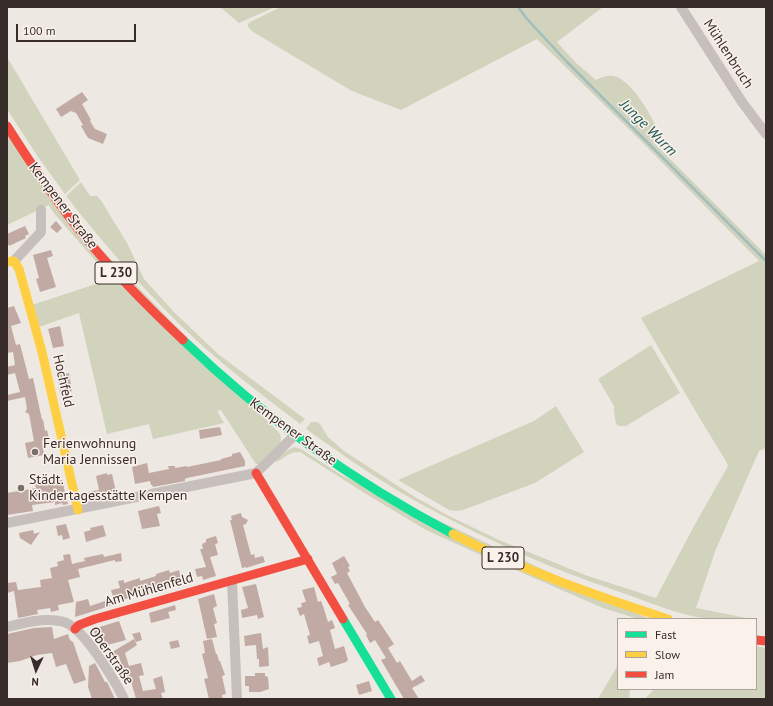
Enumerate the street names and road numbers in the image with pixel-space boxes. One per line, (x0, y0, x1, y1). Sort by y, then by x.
street label: Mühlenbruch (699, 16, 757, 92)
street label: Kempener Straße (25, 160, 101, 252)
road number: L 230 (95, 262, 137, 284)
street label: Hochfeld (49, 353, 77, 409)
street label: Kempener Straße (246, 395, 340, 469)
road number: L 230 (482, 547, 524, 569)
street label: Am Mühlenfeld (103, 569, 195, 611)
street label: Oberstraße (85, 624, 137, 688)

